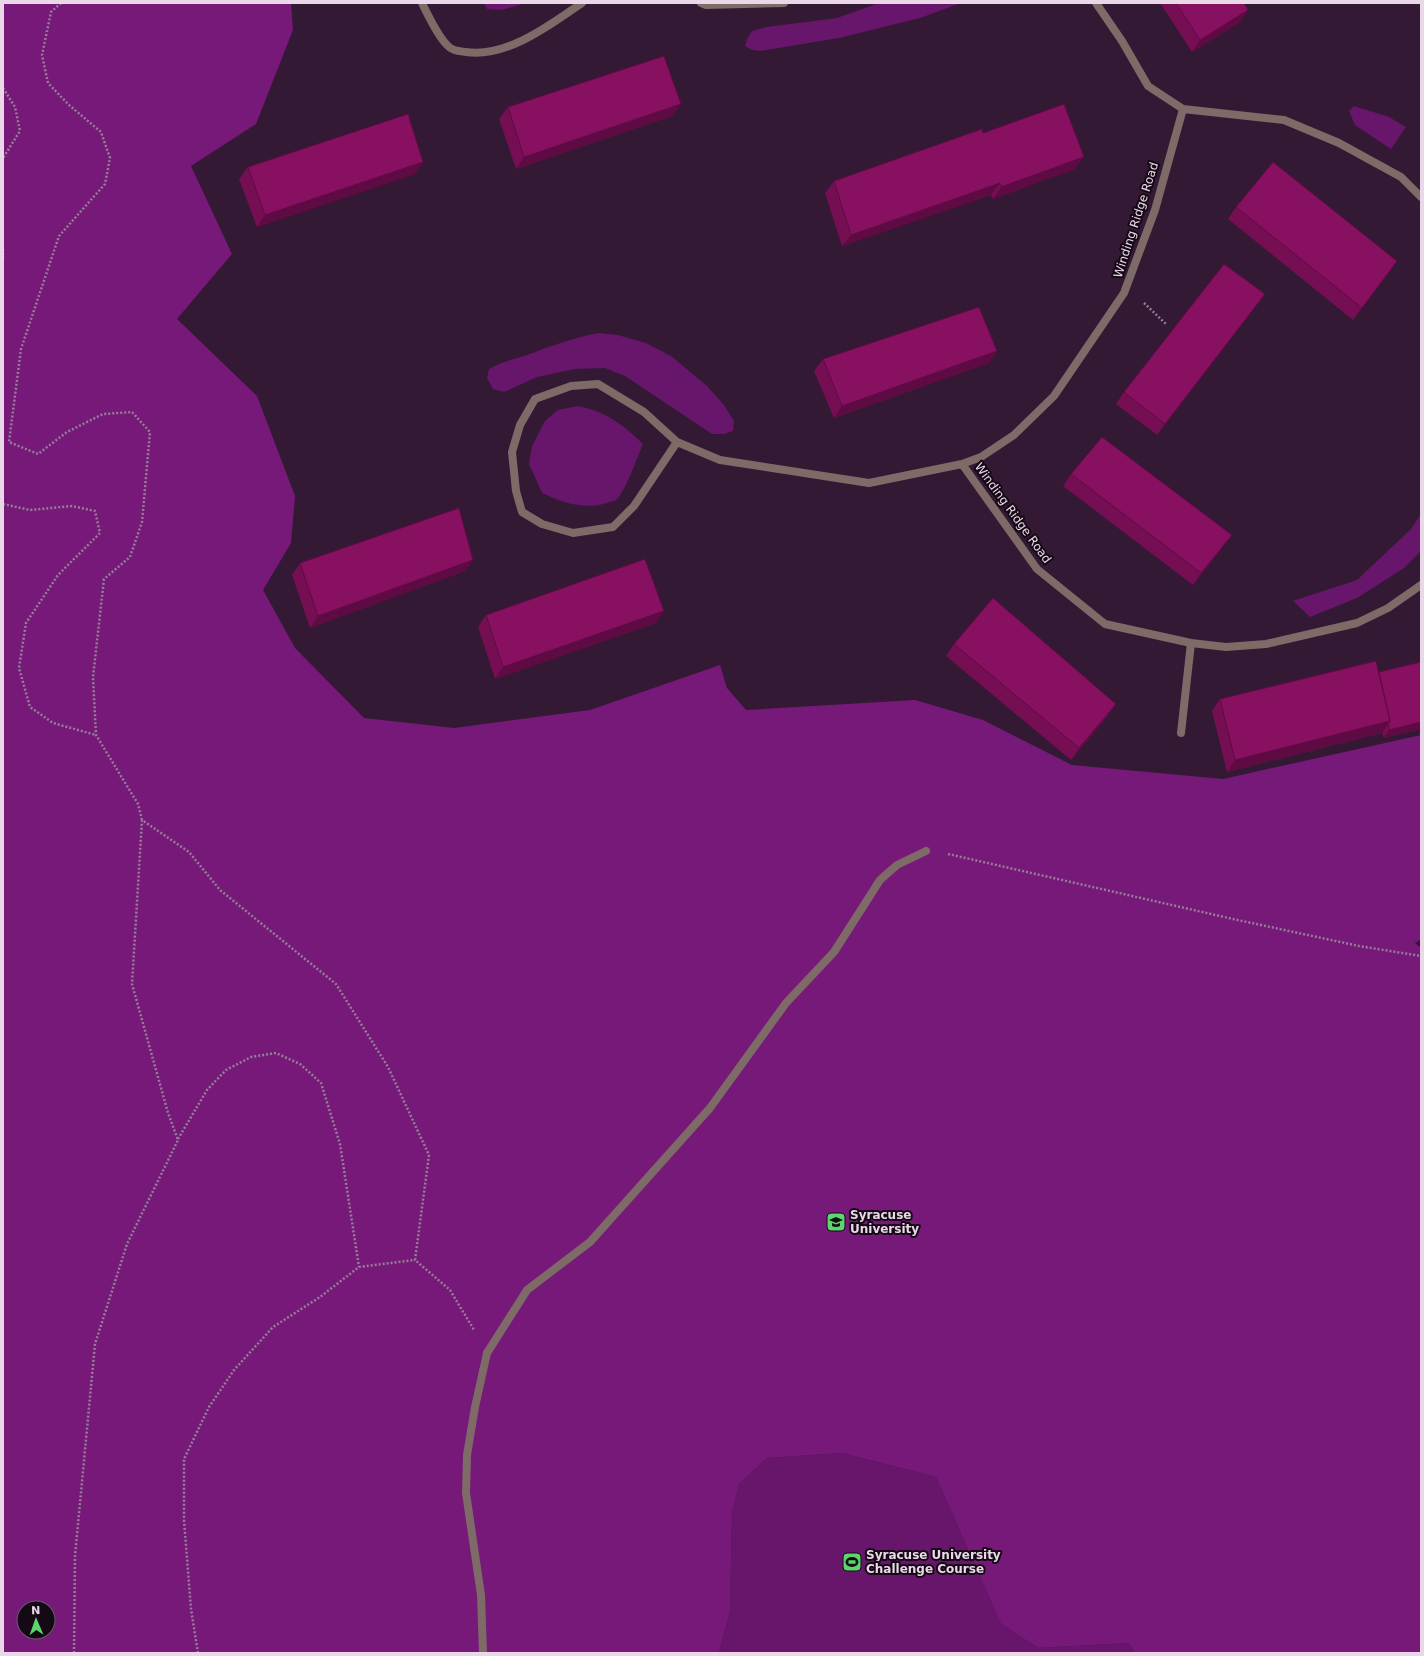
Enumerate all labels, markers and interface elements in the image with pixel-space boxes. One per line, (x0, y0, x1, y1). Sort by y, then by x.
street label: Winding Ridge Road (1111, 160, 1161, 280)
street label: Winding Ridge Road (972, 460, 1054, 566)
place label: Syracuse University (850, 1208, 919, 1236)
school or university icon: Syracuse University (825, 1211, 847, 1233)
place label: Syracuse University Challenge Course (866, 1548, 1001, 1576)
sports icon: Syracuse University Challenge Course (841, 1551, 863, 1573)
north arrow (16, 1600, 56, 1640)
text: N (31, 1604, 41, 1617)

